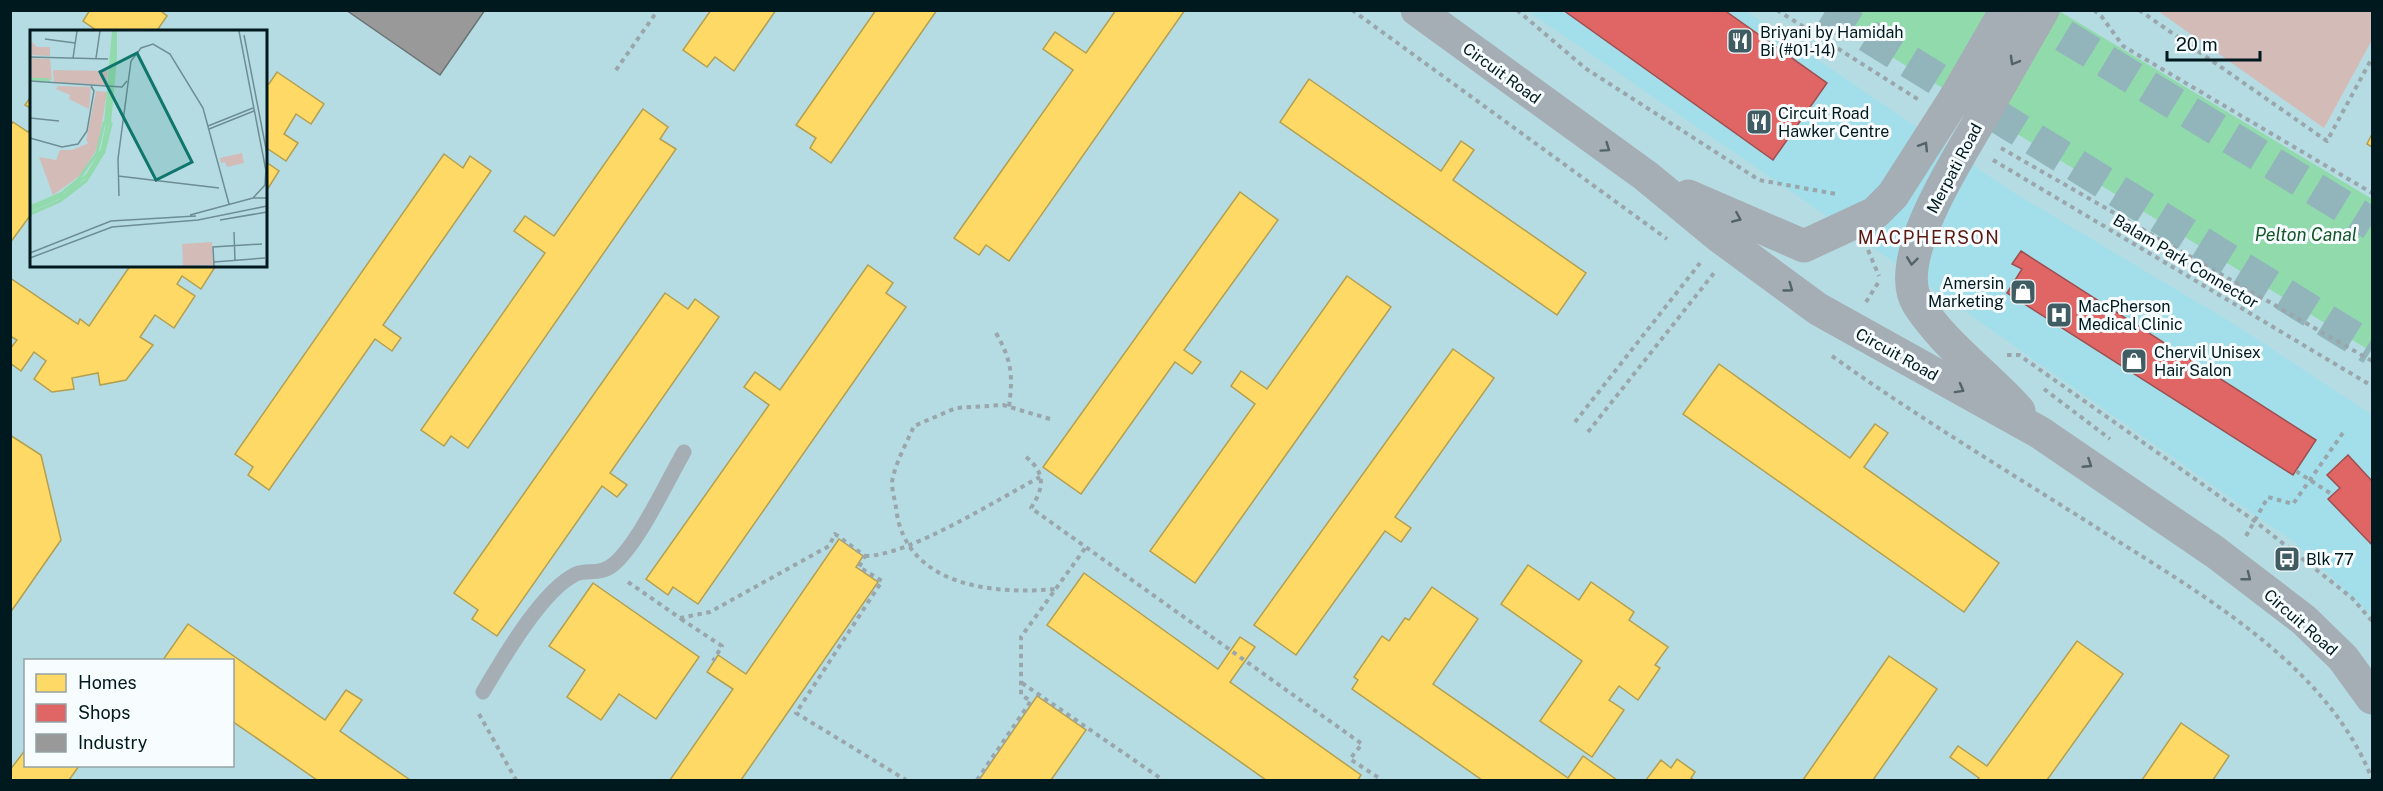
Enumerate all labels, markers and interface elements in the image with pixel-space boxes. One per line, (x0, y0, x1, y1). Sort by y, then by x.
place label: Briyani by Hamidah Bi (#01-14) (1760, 23, 1904, 60)
scale bar (2167, 24, 2260, 62)
restaurant icon: Briyani by Hamidah Bi (#01-14) (1725, 26, 1755, 56)
inset map (30, 30, 267, 267)
text: 20 m (2176, 34, 2218, 55)
street label: Circuit Road (1459, 39, 1544, 108)
one-way arrow (2010, 55, 2021, 65)
place label: Circuit Road Hawker Centre (1778, 104, 1889, 141)
restaurant icon: Circuit Road Hawker Centre (1744, 107, 1774, 137)
street label: Merpati Road (1923, 120, 1986, 217)
one-way arrow (1600, 141, 1611, 152)
one-way arrow (1916, 142, 1928, 152)
one-way arrow (1730, 211, 1741, 223)
street label: Balam Park Connector (2110, 211, 2262, 312)
water label: Pelton Canal (2255, 224, 2357, 245)
district label: MACPHERSON (1858, 227, 2000, 248)
one-way arrow (1906, 257, 1919, 266)
place label: Amersin Marketing (1928, 274, 2004, 311)
shop icon: Amersin Marketing (2008, 277, 2038, 307)
one-way arrow (1782, 281, 1793, 292)
place label: MacPherson Medical Clinic (2078, 297, 2183, 334)
hospital icon: MacPherson Medical Clinic (2044, 300, 2074, 330)
street label: Circuit Road (1852, 324, 1941, 385)
place label: Chervil Unisex Hair Salon (2154, 343, 2261, 380)
shop icon: Chervil Unisex Hair Salon (2119, 346, 2149, 376)
one-way arrow (1954, 381, 1965, 393)
one-way arrow (2082, 457, 2093, 468)
bus stop icon: Blk 77 (2272, 544, 2302, 574)
place label: Blk 77 (2306, 550, 2354, 569)
one-way arrow (2241, 569, 2252, 580)
street label: Circuit Road (2260, 585, 2341, 659)
legend (24, 659, 234, 767)
text: Homes (78, 672, 137, 693)
text: Shops (78, 702, 130, 723)
text: Industry (78, 732, 148, 753)

